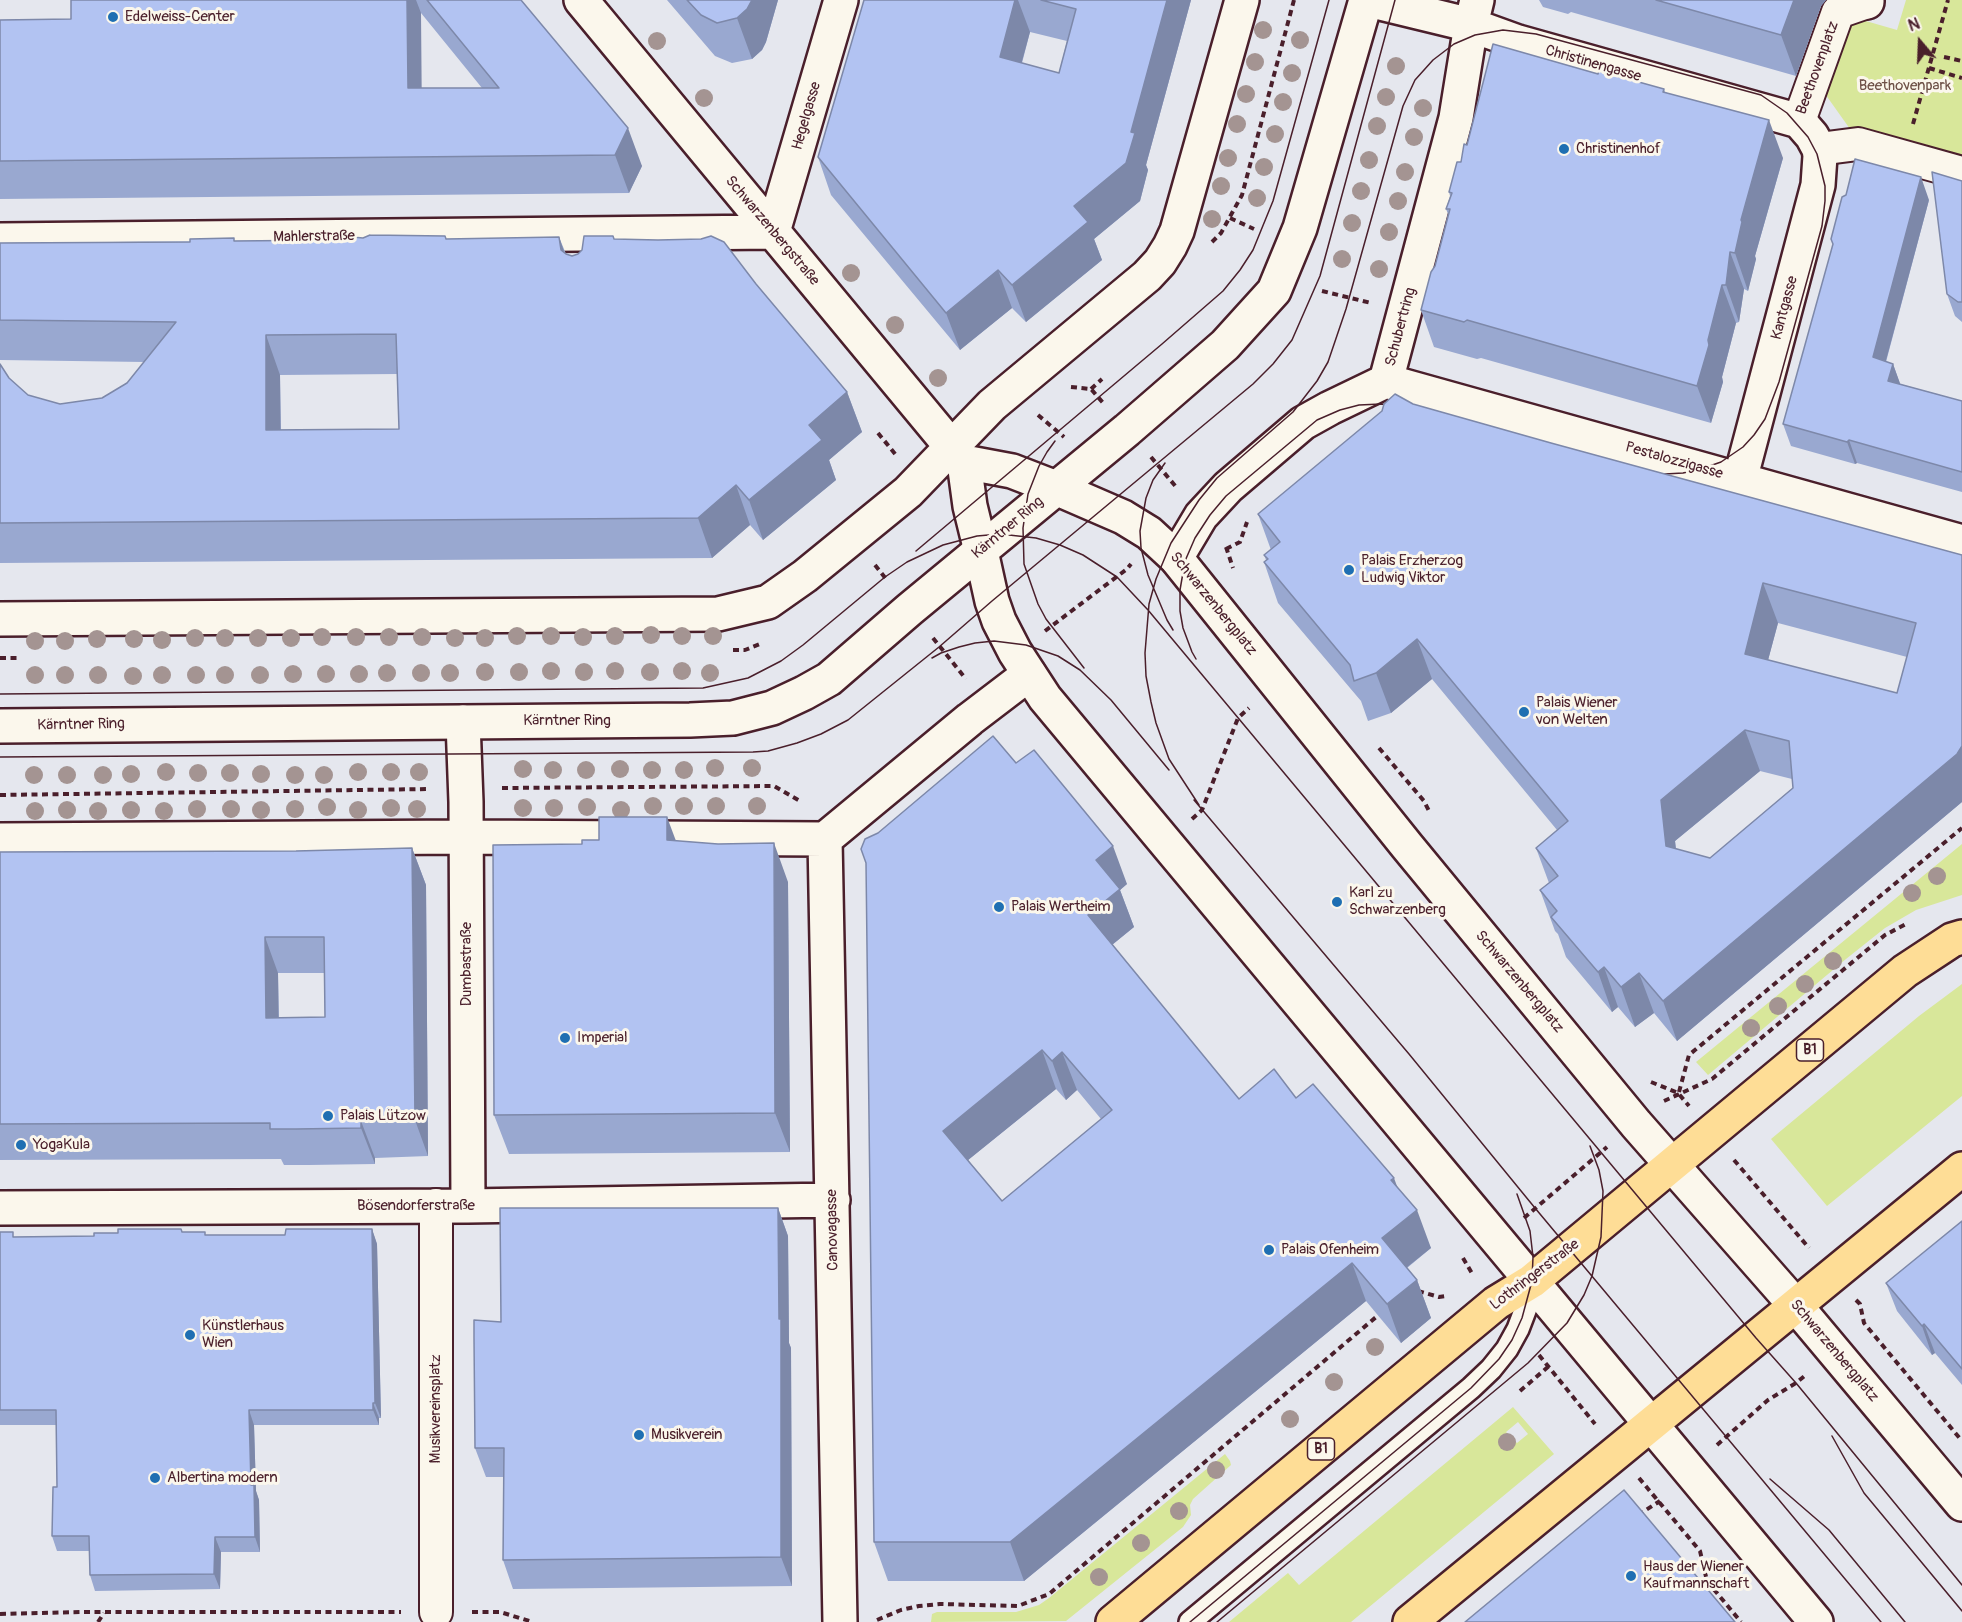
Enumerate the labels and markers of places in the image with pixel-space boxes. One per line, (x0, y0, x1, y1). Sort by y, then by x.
place label: Edelweiss-Center (125, 8, 235, 26)
marker: Edelweiss-Center (106, 10, 120, 24)
place label: Christinenhof (1576, 140, 1661, 158)
marker: Christinenhof (1557, 142, 1571, 156)
place label: Palais Erzherzog Ludwig Viktor (1361, 552, 1463, 587)
marker: Palais Erzherzog Ludwig Viktor (1342, 563, 1356, 577)
place label: Palais Wiener von Welten (1536, 694, 1618, 729)
marker: Palais Wiener von Welten (1517, 705, 1531, 719)
place label: Karl zu Schwarzenberg (1349, 884, 1446, 919)
marker: Karl zu Schwarzenberg (1330, 895, 1344, 909)
place label: Palais Wertheim (1011, 898, 1110, 916)
marker: Palais Wertheim (992, 900, 1006, 914)
place label: Imperial (577, 1029, 628, 1047)
marker: Imperial (558, 1031, 572, 1045)
place label: Palais Lützow (340, 1107, 426, 1125)
marker: Palais Lützow (321, 1109, 335, 1123)
place label: YogaKula (33, 1136, 90, 1154)
marker: YogaKula (14, 1138, 28, 1152)
place label: Palais Ofenheim (1281, 1241, 1379, 1259)
marker: Palais Ofenheim (1262, 1243, 1276, 1257)
place label: Künstlerhaus Wien (202, 1317, 284, 1352)
marker: Künstlerhaus Wien (183, 1328, 197, 1342)
place label: Musikverein (651, 1426, 723, 1444)
marker: Musikverein (632, 1428, 646, 1442)
place label: Albertina modern (167, 1469, 278, 1487)
marker: Albertina modern (148, 1471, 162, 1485)
place label: Haus der Wiener Kaufmannschaft (1643, 1558, 1749, 1593)
marker: Haus der Wiener Kaufmannschaft (1624, 1569, 1638, 1583)

